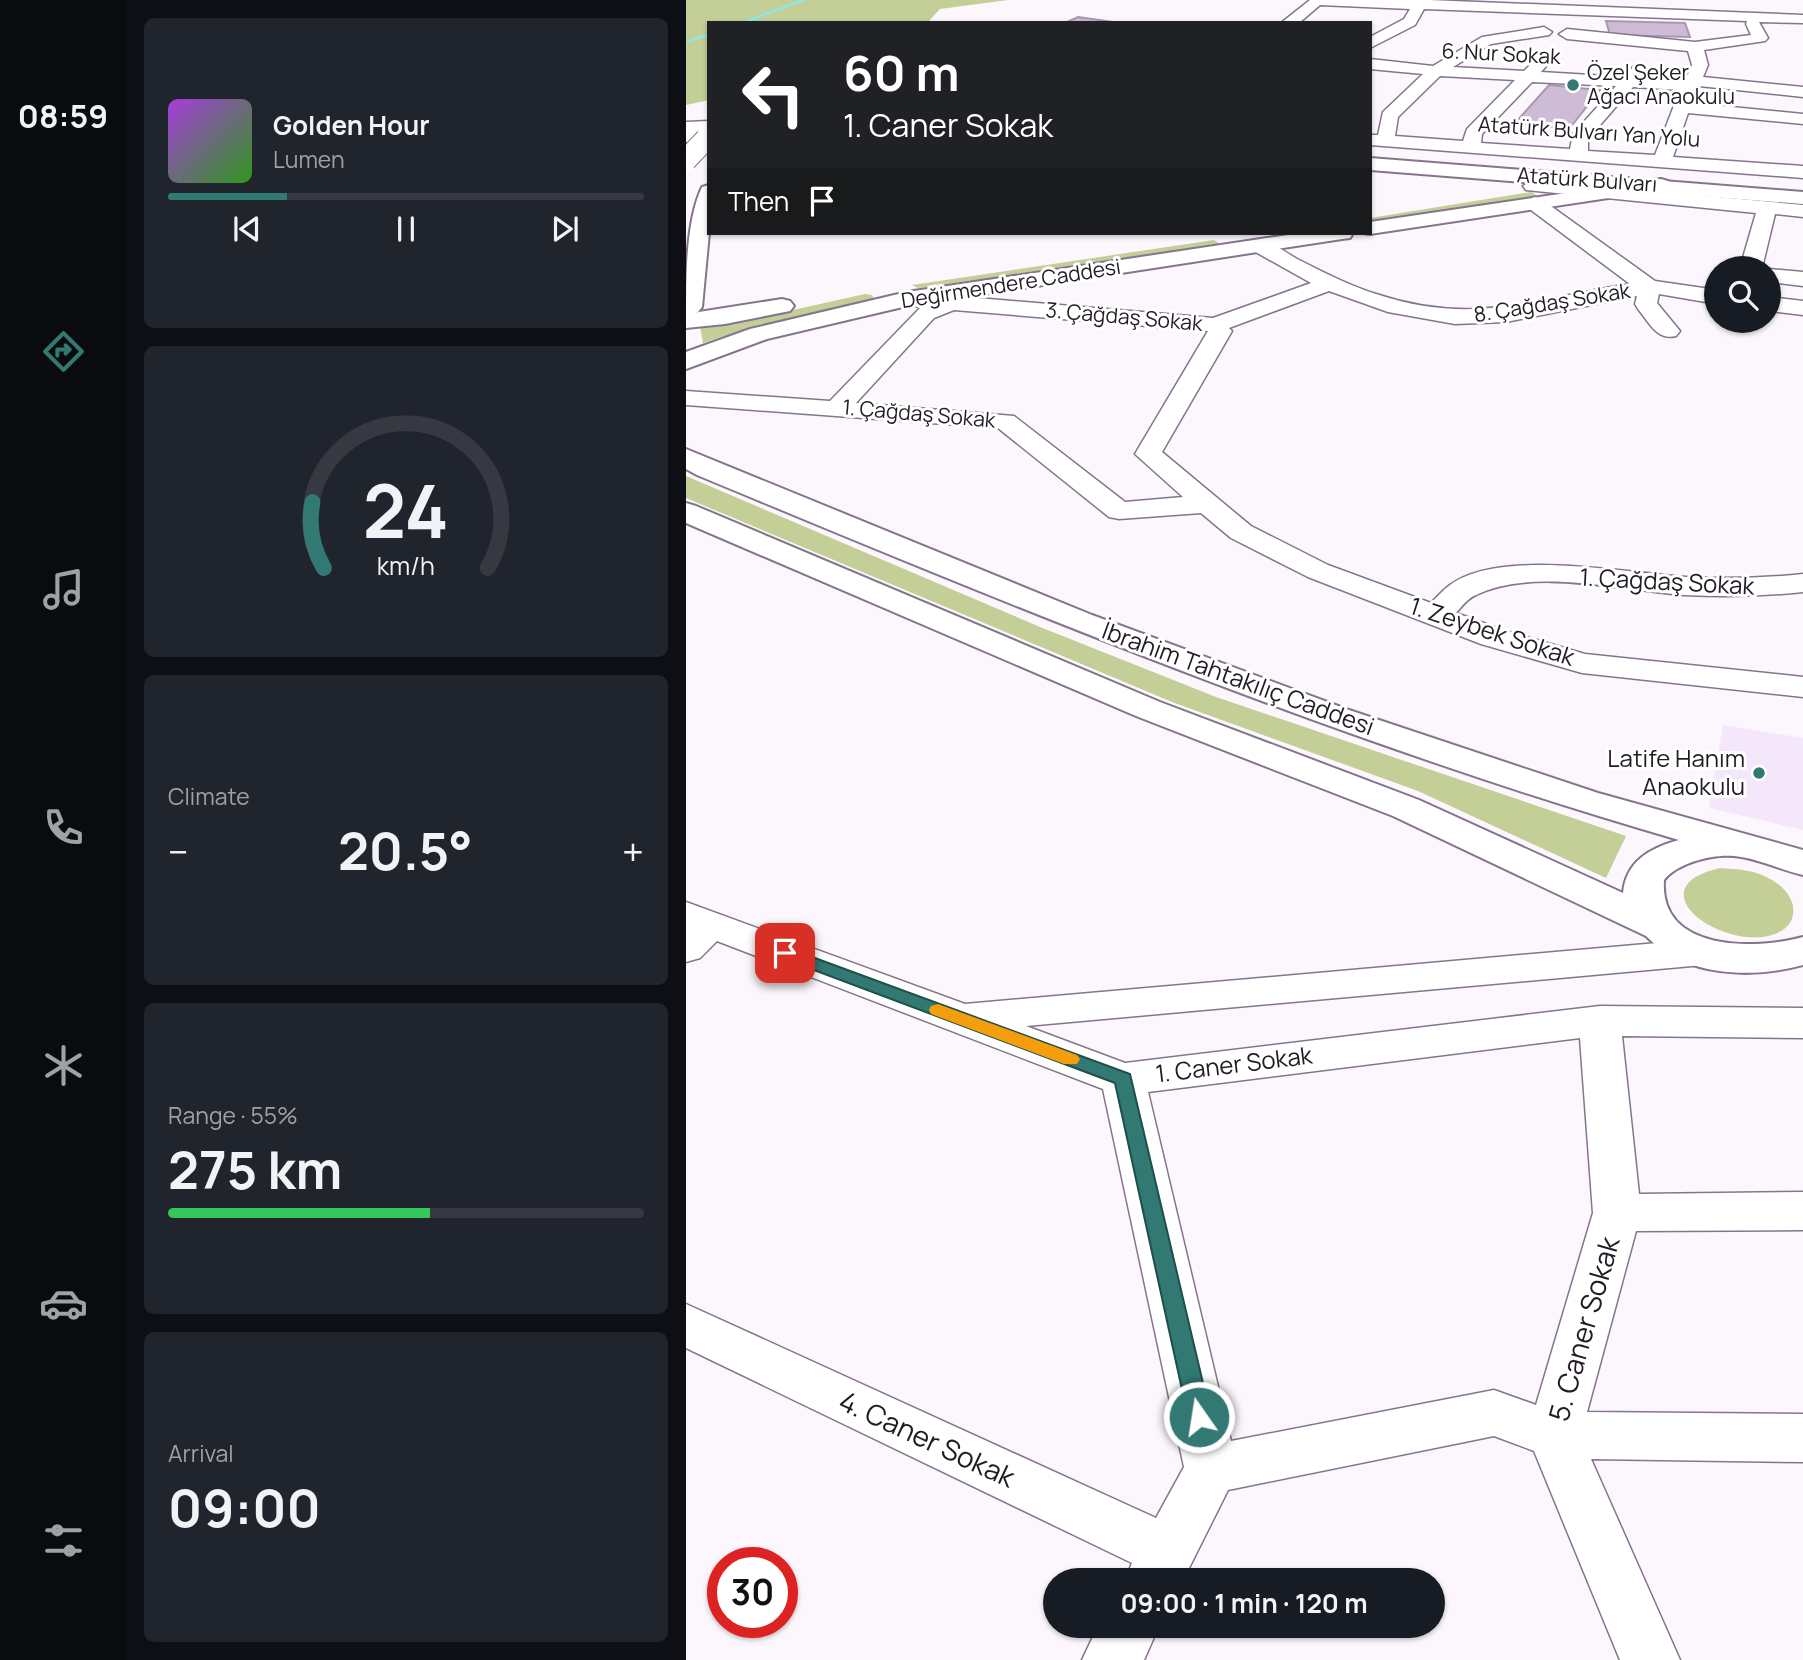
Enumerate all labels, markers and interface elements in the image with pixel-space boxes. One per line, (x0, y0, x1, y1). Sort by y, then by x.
street label: 6. Nur Sokak (1441, 36, 1562, 70)
text: 60 m (843, 39, 960, 106)
icon: left (728, 49, 819, 140)
place label: Özel Şeker Ağacı Anaokulu (1587, 58, 1735, 110)
marker: Özel Şeker Ağacı Anaokulu (1565, 77, 1581, 93)
text: 08:59 (18, 94, 108, 138)
text: 1. Caner Sokak (843, 103, 1053, 147)
text: Golden Hour (273, 107, 430, 143)
street label: Atatürk Bulvarı Yan Yolu (1477, 109, 1701, 153)
text: Lumen (273, 143, 345, 175)
street label: Atatürk Bulvarı (1516, 160, 1658, 198)
icon: arrive (803, 182, 841, 220)
text: Then (728, 183, 789, 219)
icon: previous (228, 210, 266, 248)
icon: pause (387, 210, 425, 248)
icon: next (546, 210, 584, 248)
street label: Değirmendere Caddesi (899, 252, 1123, 314)
map controls (1704, 256, 1781, 333)
button: search (1704, 256, 1781, 333)
street label: 8. Çağdaş Sokak (1472, 276, 1633, 328)
street label: 3. Çağdaş Sokak (1044, 295, 1204, 337)
icon: directions (39, 327, 88, 376)
street label: 1. Çağdaş Sokak (842, 392, 997, 434)
text: 24 (363, 460, 449, 560)
text: km/h (377, 547, 435, 582)
street label: 1. Çağdaş Sokak (1579, 559, 1756, 602)
icon: music (39, 565, 88, 614)
street label: 1. Zeybek Sokak (1406, 588, 1580, 673)
street label: İbrahim Tahtakılıç Caddesi (1098, 613, 1379, 742)
place label: Latife Hanım Anaokulu (1607, 741, 1745, 802)
marker: Latife Hanım Anaokulu (1751, 765, 1767, 781)
text: Climate (168, 780, 250, 812)
icon: phone (39, 803, 88, 852)
text: 20.5° (338, 815, 473, 886)
text: − (168, 825, 189, 877)
text: + (622, 825, 644, 877)
pin (755, 923, 815, 983)
icon: arrive (766, 934, 804, 972)
street label: 1. Caner Sokak (1154, 1037, 1315, 1089)
icon: climate (39, 1041, 88, 1090)
text: Range · 55% (168, 1099, 298, 1131)
text: 275 km (168, 1134, 342, 1205)
street label: 5. Caner Sokak (1539, 1231, 1628, 1425)
icon: car (39, 1279, 88, 1328)
position arrow (1162, 1380, 1236, 1454)
street label: 4. Caner Sokak (833, 1381, 1023, 1496)
text: Arrival (168, 1437, 234, 1469)
text: 09:00 (168, 1472, 321, 1543)
icon: filters (39, 1516, 88, 1565)
speed limit sign: 30 (707, 1547, 798, 1638)
text: 09:00 · 1 min · 120 m (1120, 1585, 1368, 1621)

